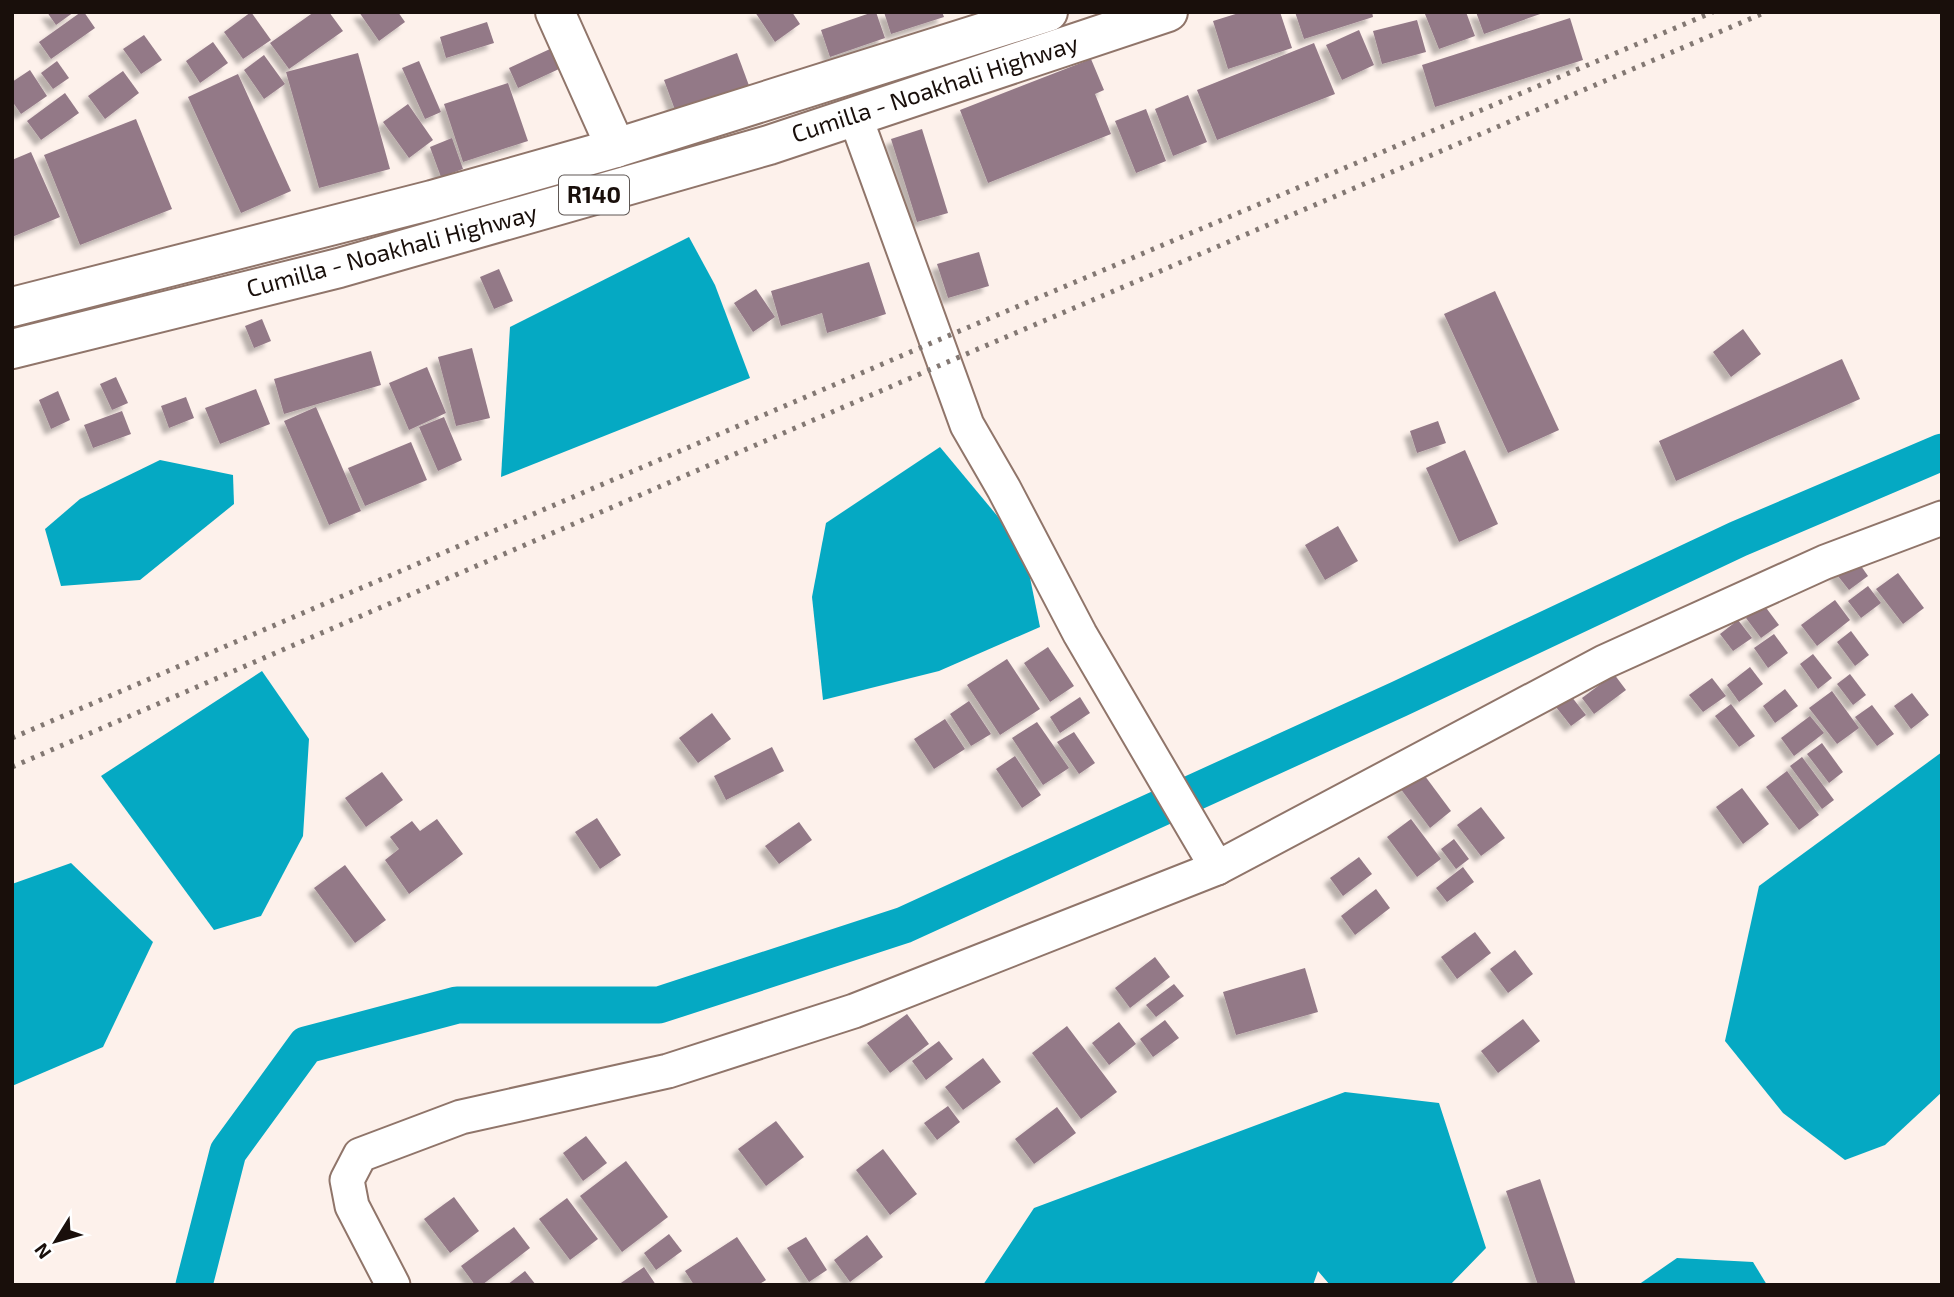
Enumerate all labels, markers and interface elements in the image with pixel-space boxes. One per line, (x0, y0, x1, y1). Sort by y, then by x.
street label: Cumilla - Noakhali Highway (788, 27, 1082, 148)
road number: R140 (559, 176, 629, 214)
street label: Cumilla - Noakhali Highway (243, 197, 540, 302)
north arrow (21, 1206, 91, 1276)
text: N (29, 1239, 55, 1264)

